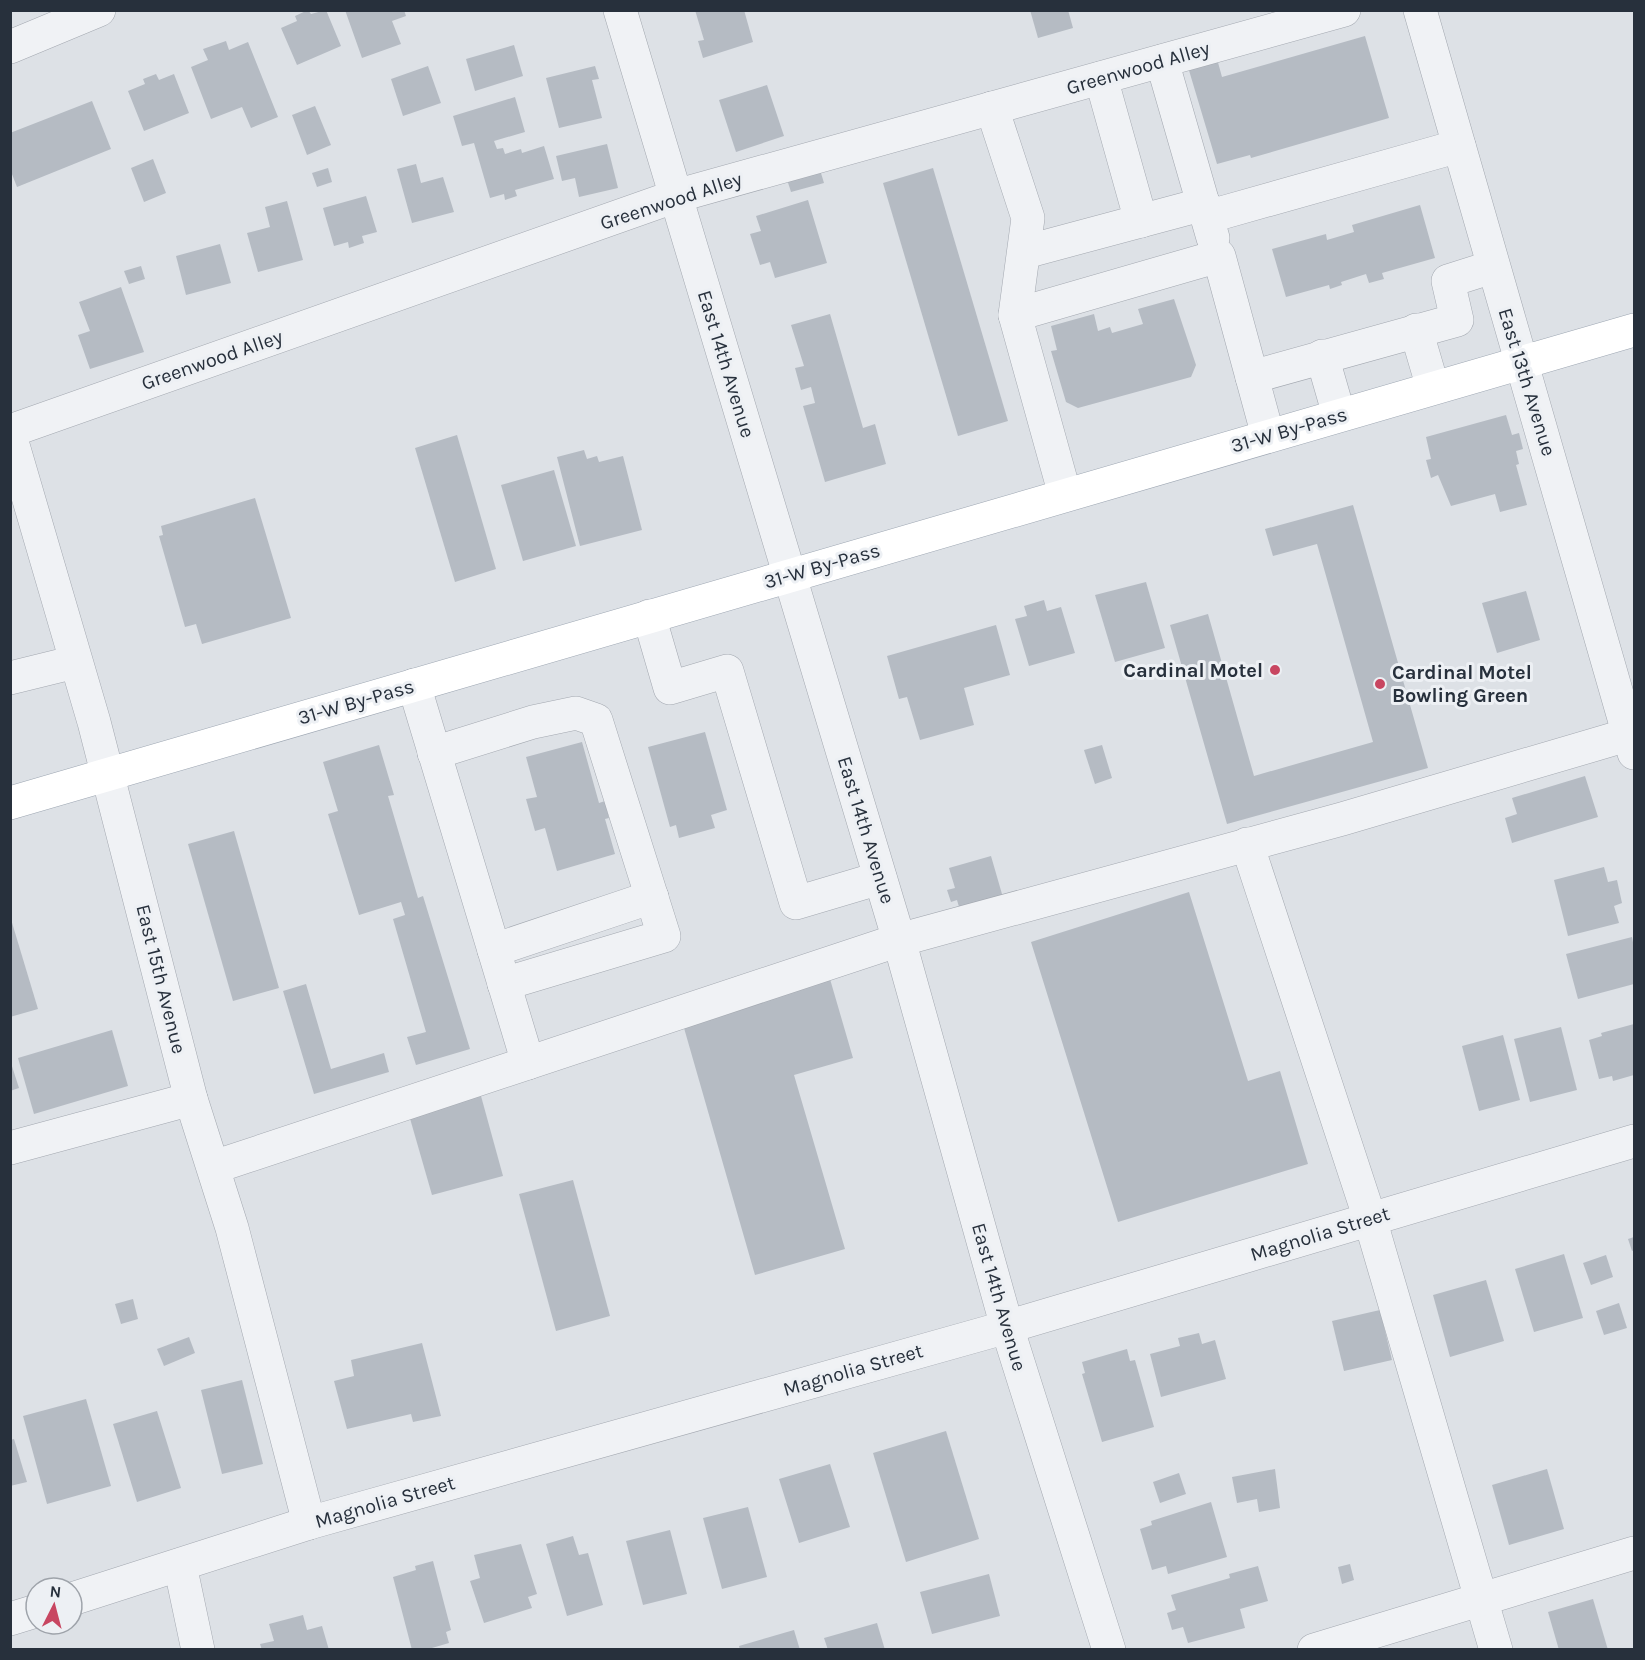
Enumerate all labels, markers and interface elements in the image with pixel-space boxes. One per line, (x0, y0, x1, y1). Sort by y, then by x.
street label: Greenwood Alley (1064, 37, 1212, 99)
street label: Greenwood Alley (597, 167, 745, 235)
street label: East 14th Avenue (693, 287, 759, 441)
street label: East 13th Avenue (1494, 305, 1560, 459)
street label: Greenwood Alley (138, 325, 286, 395)
street label: 31-W By-Pass (1228, 402, 1350, 458)
street label: 31-W By-Pass (761, 538, 883, 594)
place label: Cardinal Motel (1123, 659, 1263, 682)
place label: Cardinal Motel Bowling Green (1392, 661, 1532, 707)
marker: Cardinal Motel (1268, 663, 1282, 677)
street label: 31-W By-Pass (295, 674, 417, 730)
marker: Cardinal Motel Bowling Green (1373, 677, 1387, 691)
street label: East 14th Avenue (833, 753, 899, 907)
street label: East 15th Avenue (131, 902, 191, 1056)
street label: Magnolia Street (1248, 1202, 1393, 1266)
street label: East 14th Avenue (967, 1220, 1031, 1374)
street label: Magnolia Street (780, 1339, 926, 1401)
street label: Magnolia Street (312, 1471, 458, 1533)
north arrow (24, 1576, 84, 1636)
text: N (49, 1582, 62, 1602)

